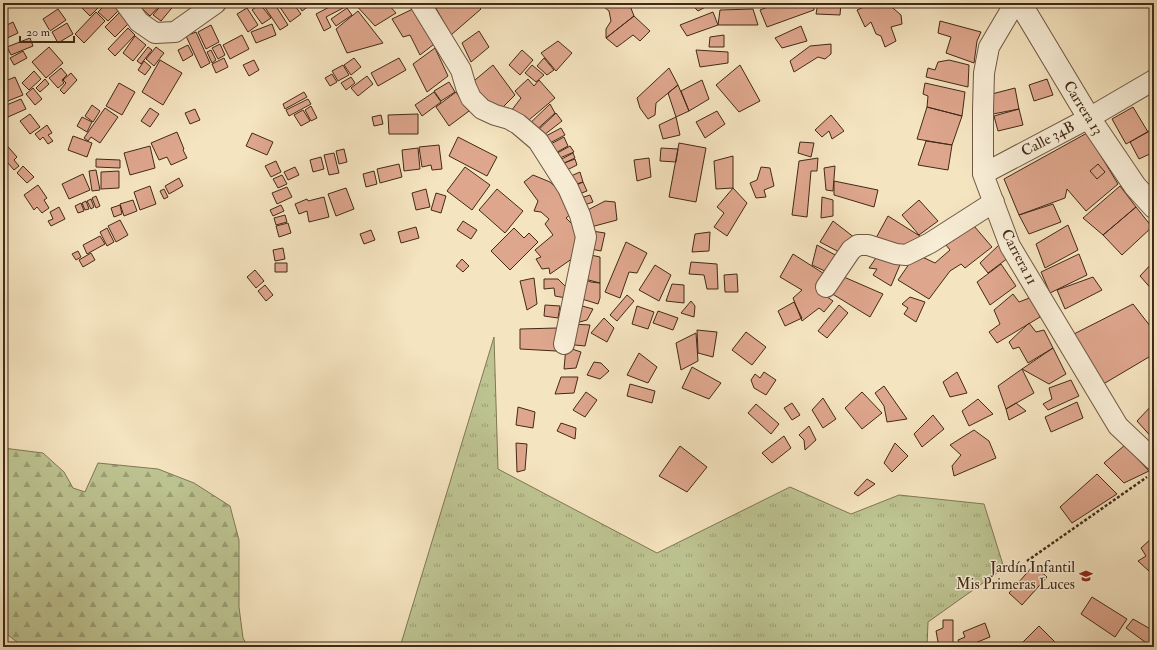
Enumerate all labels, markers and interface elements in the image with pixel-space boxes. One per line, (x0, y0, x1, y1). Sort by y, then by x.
scale bar (20, 18, 74, 44)
text: 20 m (26, 25, 51, 40)
street label: Carrera 13 (1059, 77, 1107, 139)
street label: Calle 34B (1018, 117, 1078, 161)
street label: Carrera 11 (996, 226, 1042, 288)
place label: Jardín Infantil Mis Primeras Luces (956, 558, 1075, 594)
school or university icon: Jardín Infantil Mis Primeras Luces (1078, 568, 1094, 584)

